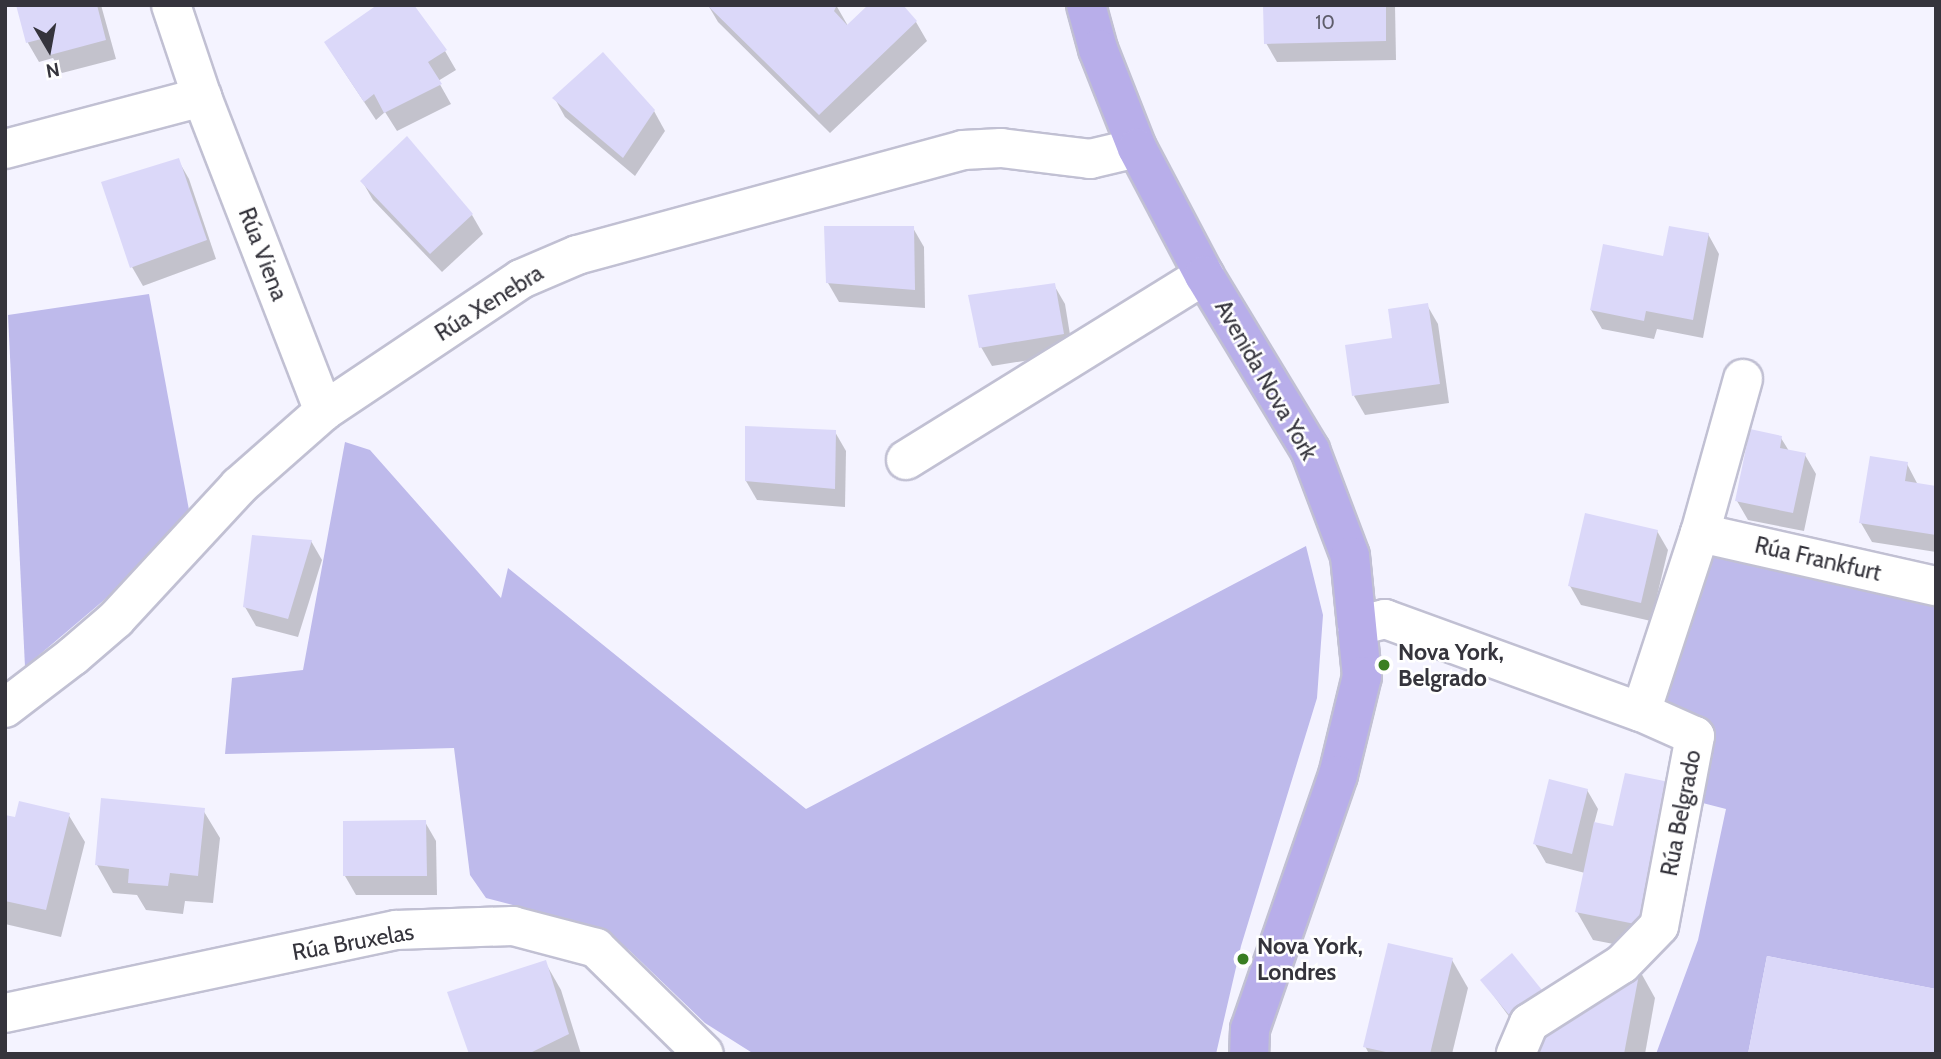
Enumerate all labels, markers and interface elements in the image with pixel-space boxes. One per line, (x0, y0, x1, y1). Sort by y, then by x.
house number: 10 (1315, 12, 1335, 34)
north arrow (14, 14, 84, 84)
text: N (44, 58, 61, 83)
street label: Rúa Viena (233, 204, 293, 304)
street label: Rúa Xenebra (430, 259, 548, 347)
street label: Avenida Nova York (1209, 295, 1323, 465)
street label: Rúa Frankfurt (1752, 531, 1884, 587)
place label: Nova York, Belgrado (1398, 638, 1504, 692)
marker: Nova York, Belgrado (1376, 657, 1392, 673)
street label: Rúa Belgrado (1655, 748, 1707, 878)
street label: Rúa Bruxelas (290, 918, 416, 966)
place label: Nova York, Londres (1257, 932, 1363, 986)
marker: Nova York, Londres (1235, 951, 1251, 967)

